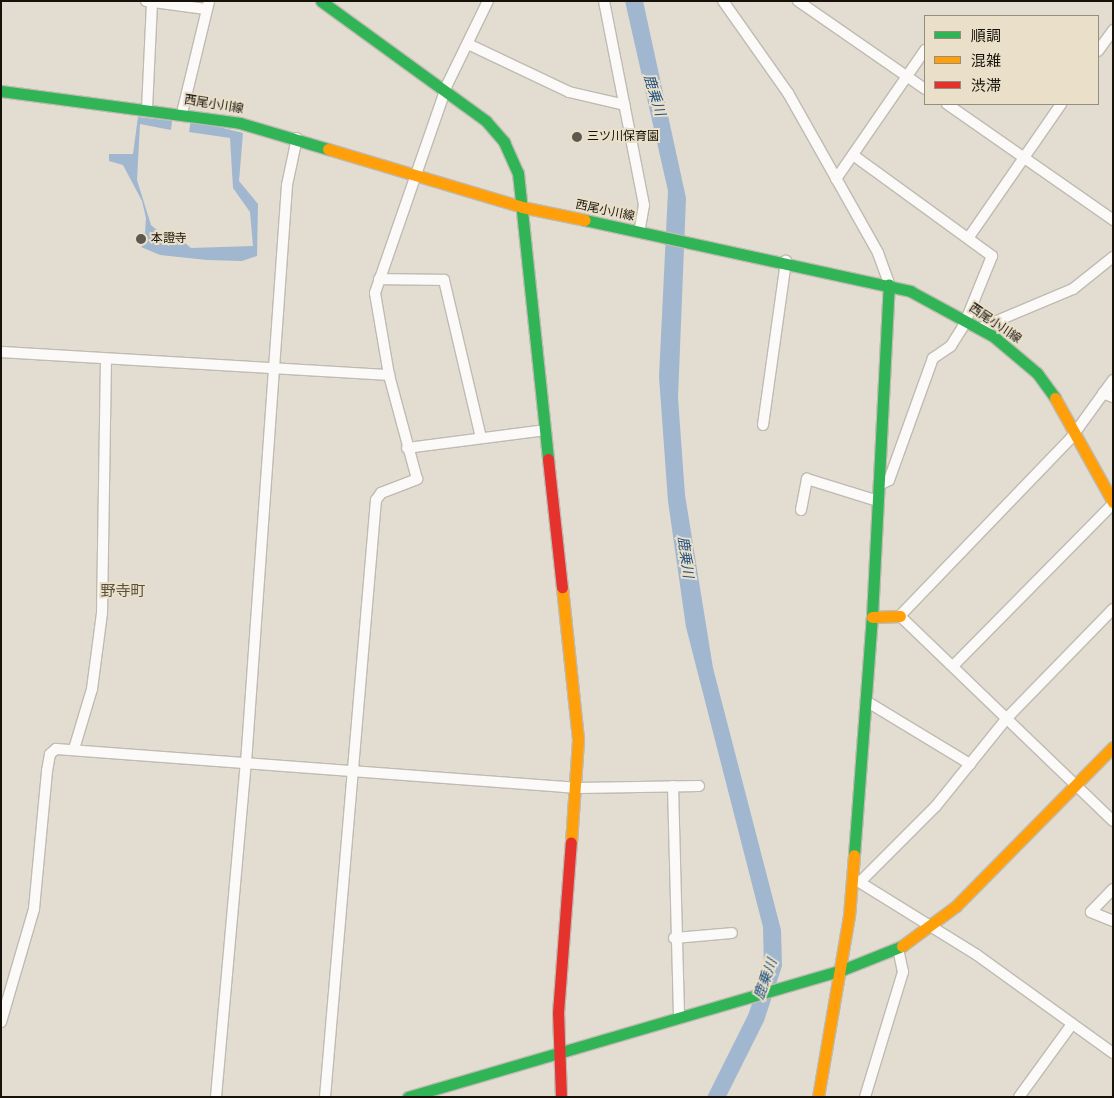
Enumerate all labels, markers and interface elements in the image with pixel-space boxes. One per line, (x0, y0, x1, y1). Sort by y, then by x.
legend (924, 15, 1099, 105)
text: 順調 (971, 25, 1001, 46)
text: 混雑 (971, 50, 1001, 71)
water label: 鹿乗川 (641, 72, 669, 118)
text: 渋滞 (971, 75, 1001, 96)
street label: 西尾小川線 (183, 93, 245, 117)
place label: 三ツ川保育園 (587, 130, 659, 144)
marker: 三ツ川保育園 (571, 131, 583, 143)
street label: 西尾小川線 (574, 198, 636, 224)
place label: 本證寺 (151, 232, 187, 246)
marker: 本證寺 (135, 233, 147, 245)
street label: 西尾小川線 (966, 301, 1024, 347)
water label: 鹿乗川 (675, 535, 697, 579)
district label: 野寺町 (101, 582, 145, 600)
water label: 鹿乗川 (750, 956, 780, 1002)

